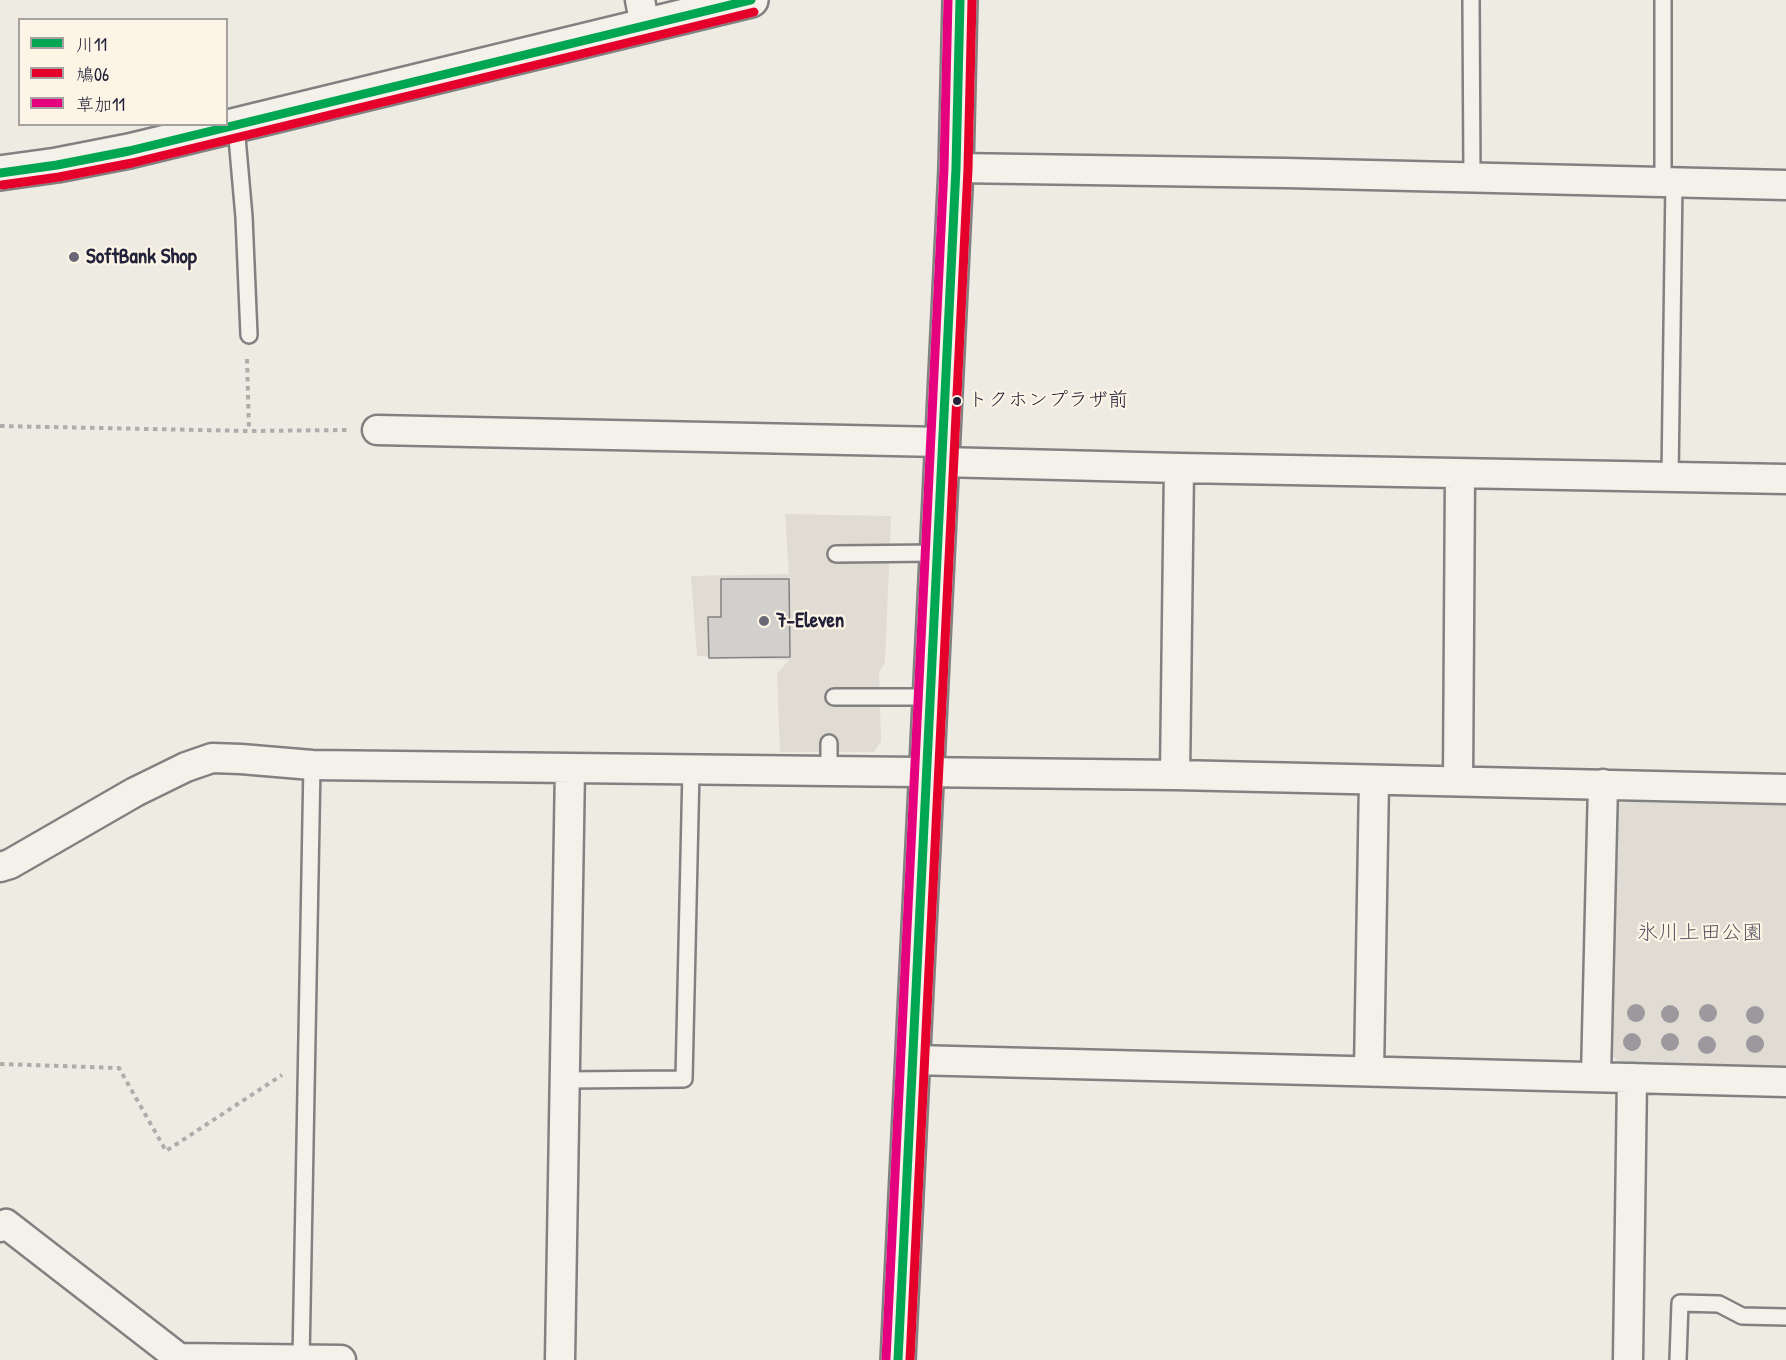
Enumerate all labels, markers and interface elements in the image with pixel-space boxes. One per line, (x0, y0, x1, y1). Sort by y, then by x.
legend (18, 18, 228, 126)
text: 川11 (76, 32, 107, 57)
text: 鳩06 (76, 62, 109, 87)
text: 草加11 (76, 92, 125, 117)
place label: SoftBank Shop (86, 244, 197, 270)
marker: SoftBank Shop (67, 250, 81, 264)
place label: トクホンプラザ前 (968, 389, 1128, 413)
marker: トクホンプラザ前 (951, 395, 963, 407)
place label: 7-Eleven (776, 608, 844, 634)
marker: 7-Eleven (757, 614, 771, 628)
park label: 氷川上田公園 (1637, 920, 1763, 946)

